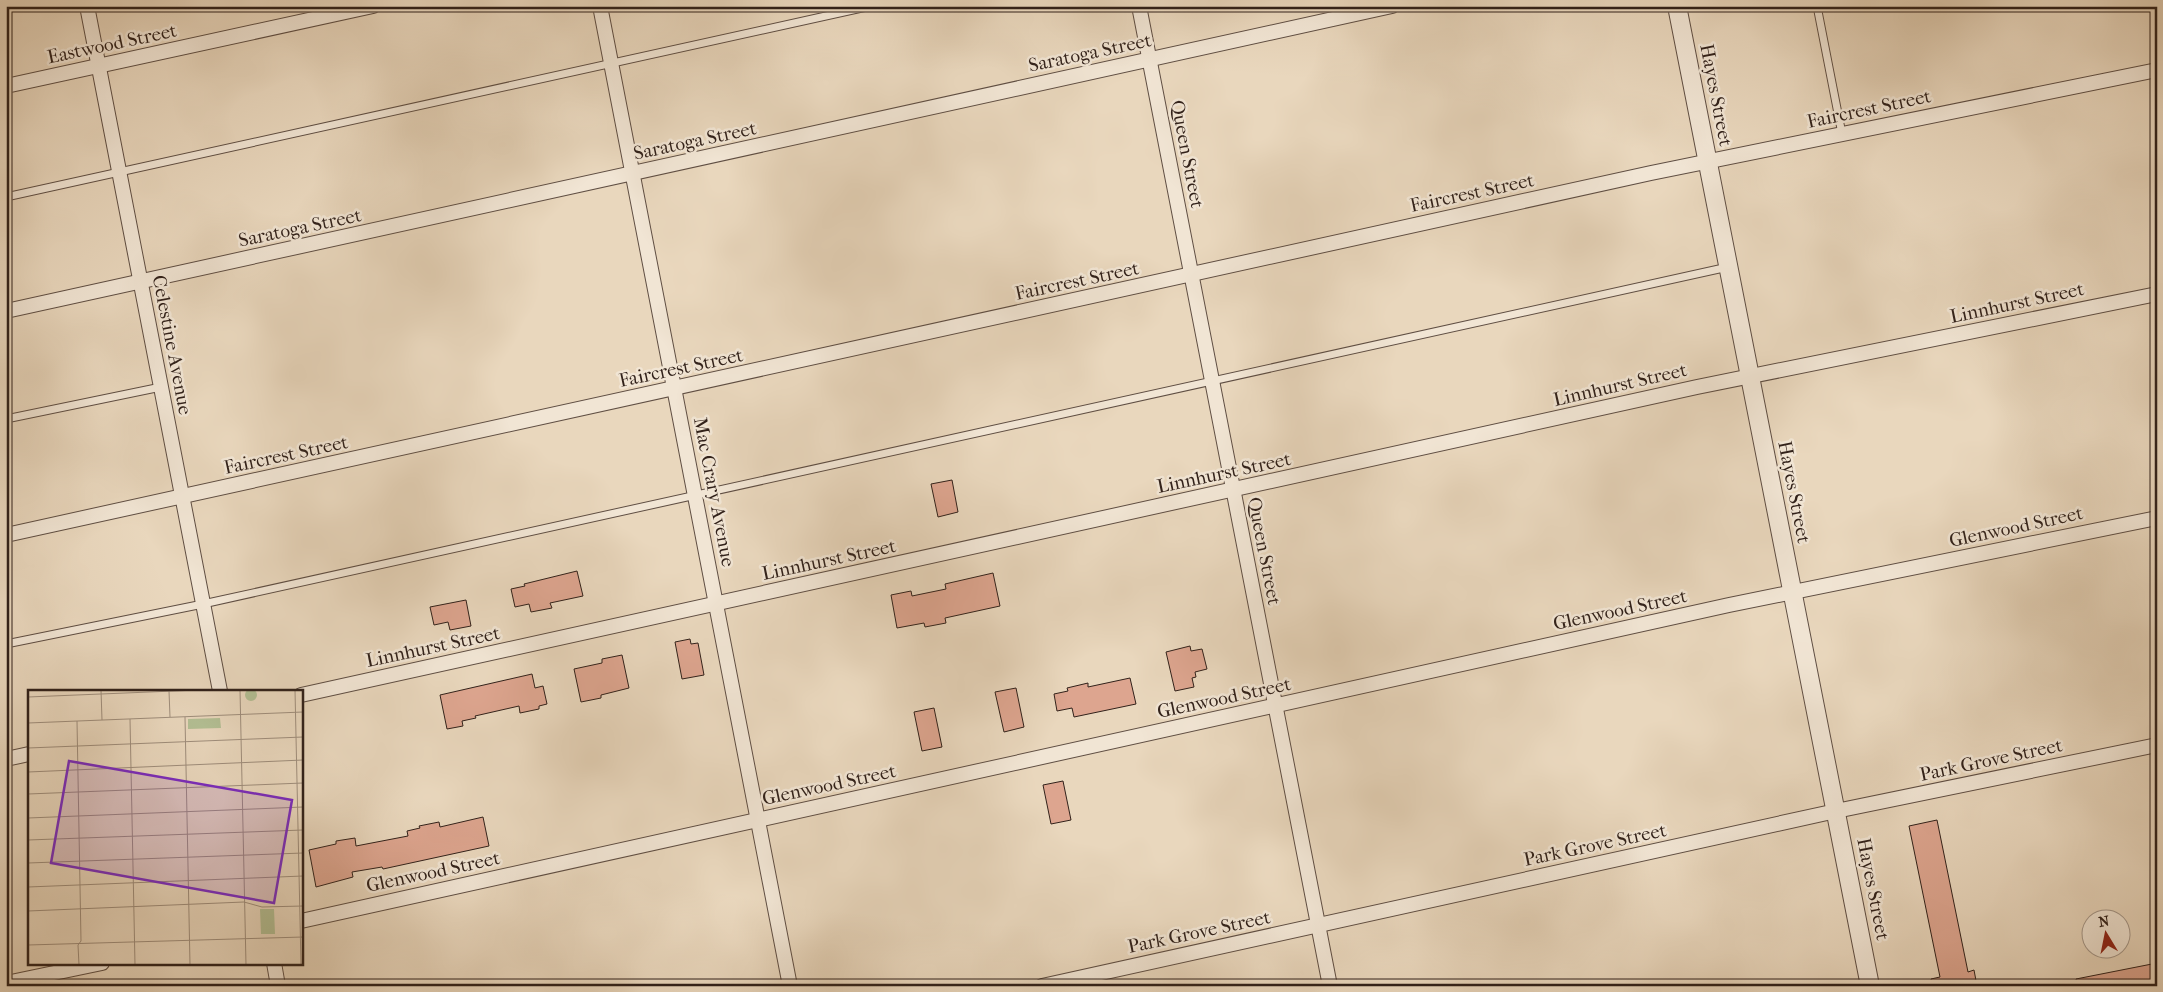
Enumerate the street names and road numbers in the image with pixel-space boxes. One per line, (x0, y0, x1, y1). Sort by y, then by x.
street label: Eastwood Street (45, 19, 179, 68)
street label: Saratoga Street (1027, 29, 1154, 77)
street label: Hayes Street (1695, 42, 1737, 148)
street label: Faircrest Street (1805, 85, 1933, 133)
street label: Queen Street (1166, 98, 1208, 210)
street label: Saratoga Street (632, 117, 759, 165)
street label: Faircrest Street (1408, 169, 1536, 217)
street label: Saratoga Street (237, 204, 364, 252)
street label: Faircrest Street (1013, 257, 1141, 305)
street label: Celestine Avenue (148, 273, 196, 417)
street label: Linnhurst Street (1948, 278, 2086, 328)
street label: Faircrest Street (617, 344, 745, 392)
street label: Linnhurst Street (1551, 359, 1689, 411)
street label: Mac Crary Avenue (689, 415, 739, 569)
street label: Faircrest Street (222, 431, 350, 479)
street label: Hayes Street (1773, 439, 1815, 545)
street label: Linnhurst Street (1155, 448, 1293, 498)
street label: Queen Street (1243, 495, 1285, 607)
street label: Glenwood Street (1947, 502, 2085, 552)
street label: Linnhurst Street (760, 535, 898, 585)
street label: Glenwood Street (1551, 585, 1689, 635)
street label: Linnhurst Street (364, 622, 502, 672)
street label: Glenwood Street (1155, 673, 1293, 723)
street label: Park Grove Street (1918, 734, 2065, 786)
street label: Glenwood Street (760, 760, 898, 810)
street label: Park Grove Street (1522, 819, 1669, 871)
street label: Hayes Street (1852, 836, 1894, 942)
street label: Glenwood Street (364, 847, 502, 897)
street label: Park Grove Street (1126, 906, 1273, 958)

